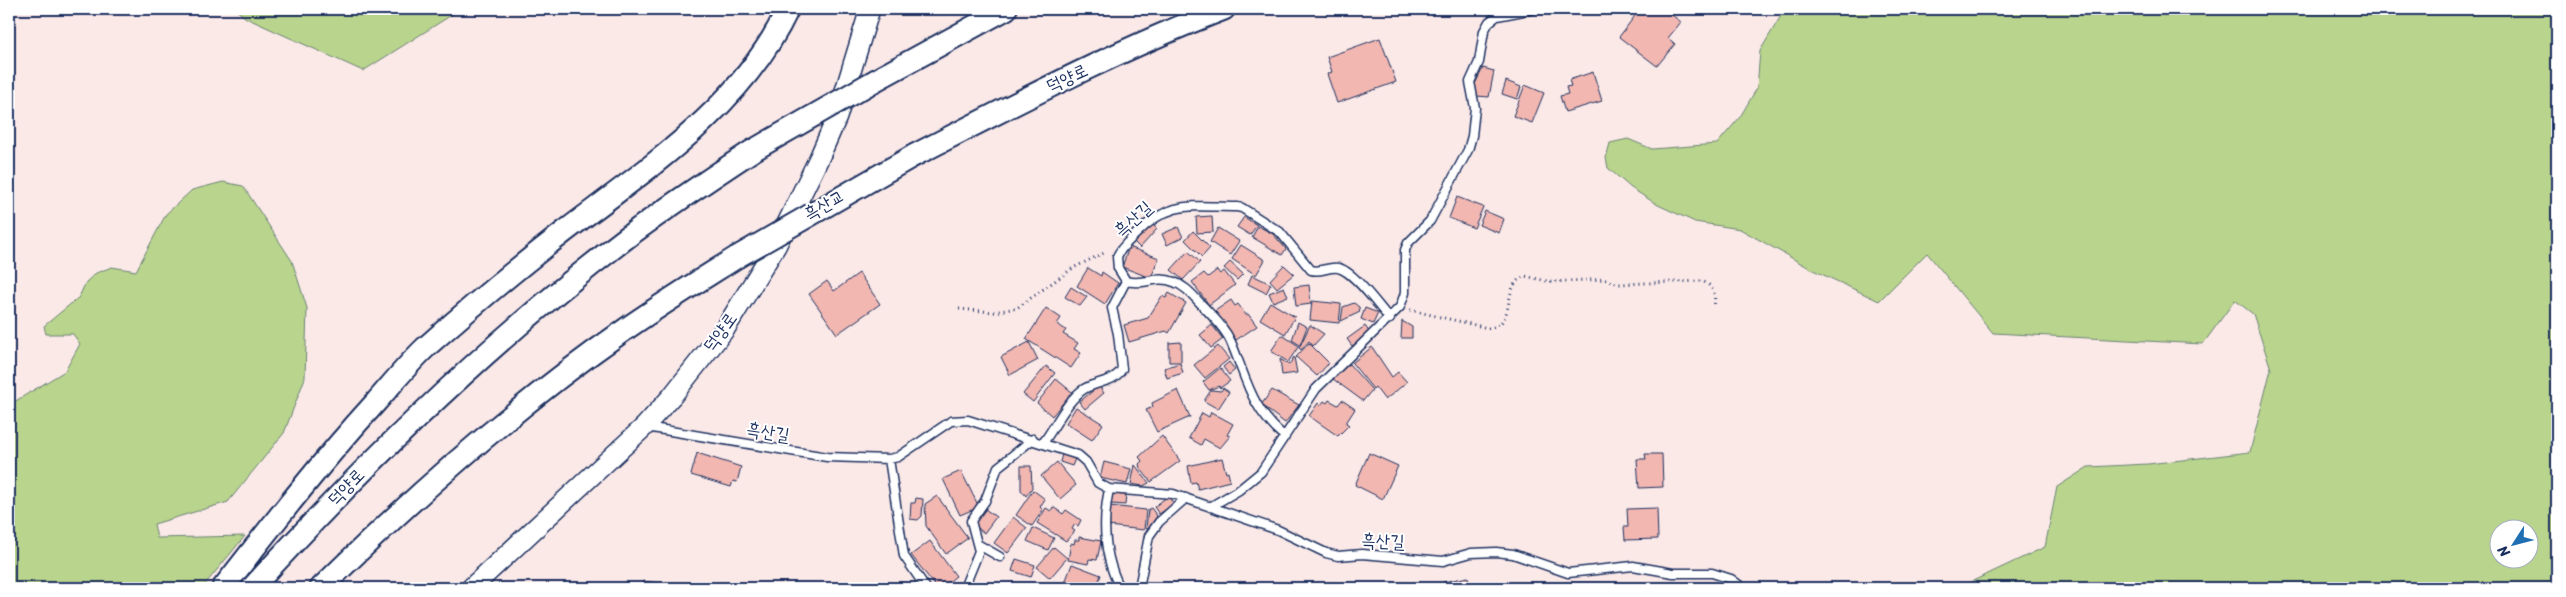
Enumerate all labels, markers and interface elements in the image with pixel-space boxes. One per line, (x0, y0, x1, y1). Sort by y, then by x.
street label: 덕양로 (1041, 54, 1093, 102)
street label: 흑산교 (797, 180, 851, 230)
street label: 흑산길 (1106, 192, 1160, 245)
street label: 덕양로 (694, 305, 746, 359)
street label: 흑산길 (744, 413, 792, 451)
street label: 덕양로 (319, 460, 373, 514)
north arrow (2488, 520, 2538, 570)
street label: 흑산길 (1361, 524, 1406, 558)
text: N (2491, 540, 2517, 563)

